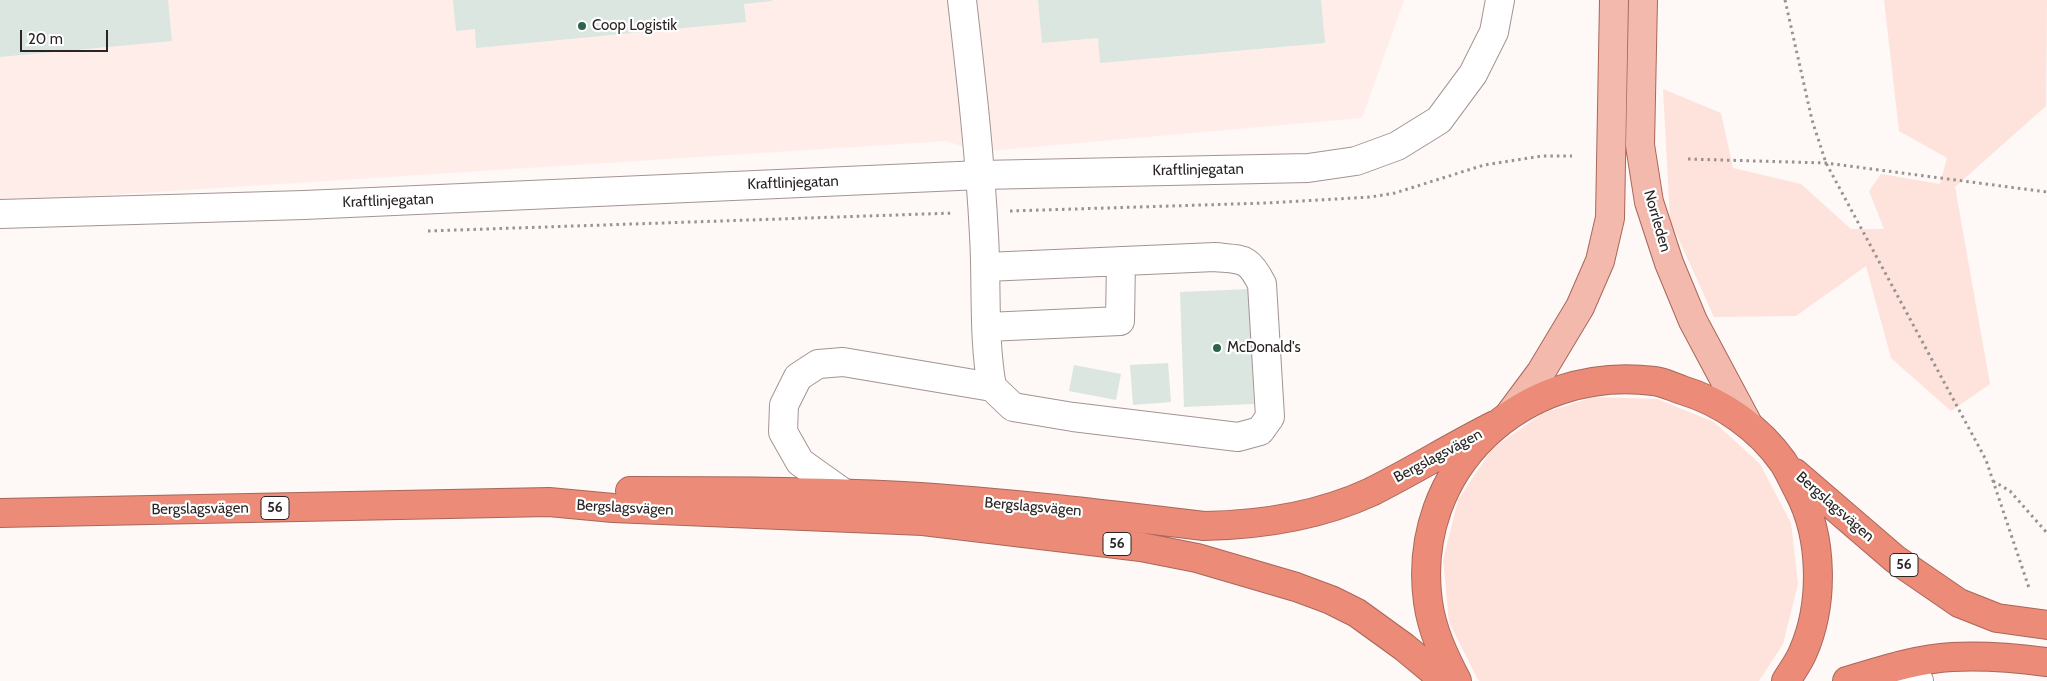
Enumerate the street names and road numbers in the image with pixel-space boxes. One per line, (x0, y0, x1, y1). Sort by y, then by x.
street label: Kraftlinjegatan (1152, 160, 1244, 180)
street label: Kraftlinjegatan (747, 172, 839, 194)
street label: Norrleden (1640, 188, 1674, 254)
street label: Kraftlinjegatan (342, 190, 434, 212)
street label: Bergslagsvägen (1391, 425, 1485, 487)
street label: Bergslagsvägen (1792, 468, 1878, 546)
street label: Bergslagsvägen (984, 494, 1082, 520)
road number: 56 (261, 496, 289, 520)
street label: Bergslagsvägen (576, 496, 674, 520)
street label: Bergslagsvägen (151, 499, 249, 519)
road number: 56 (1103, 532, 1131, 556)
road number: 56 (1890, 554, 1918, 576)

